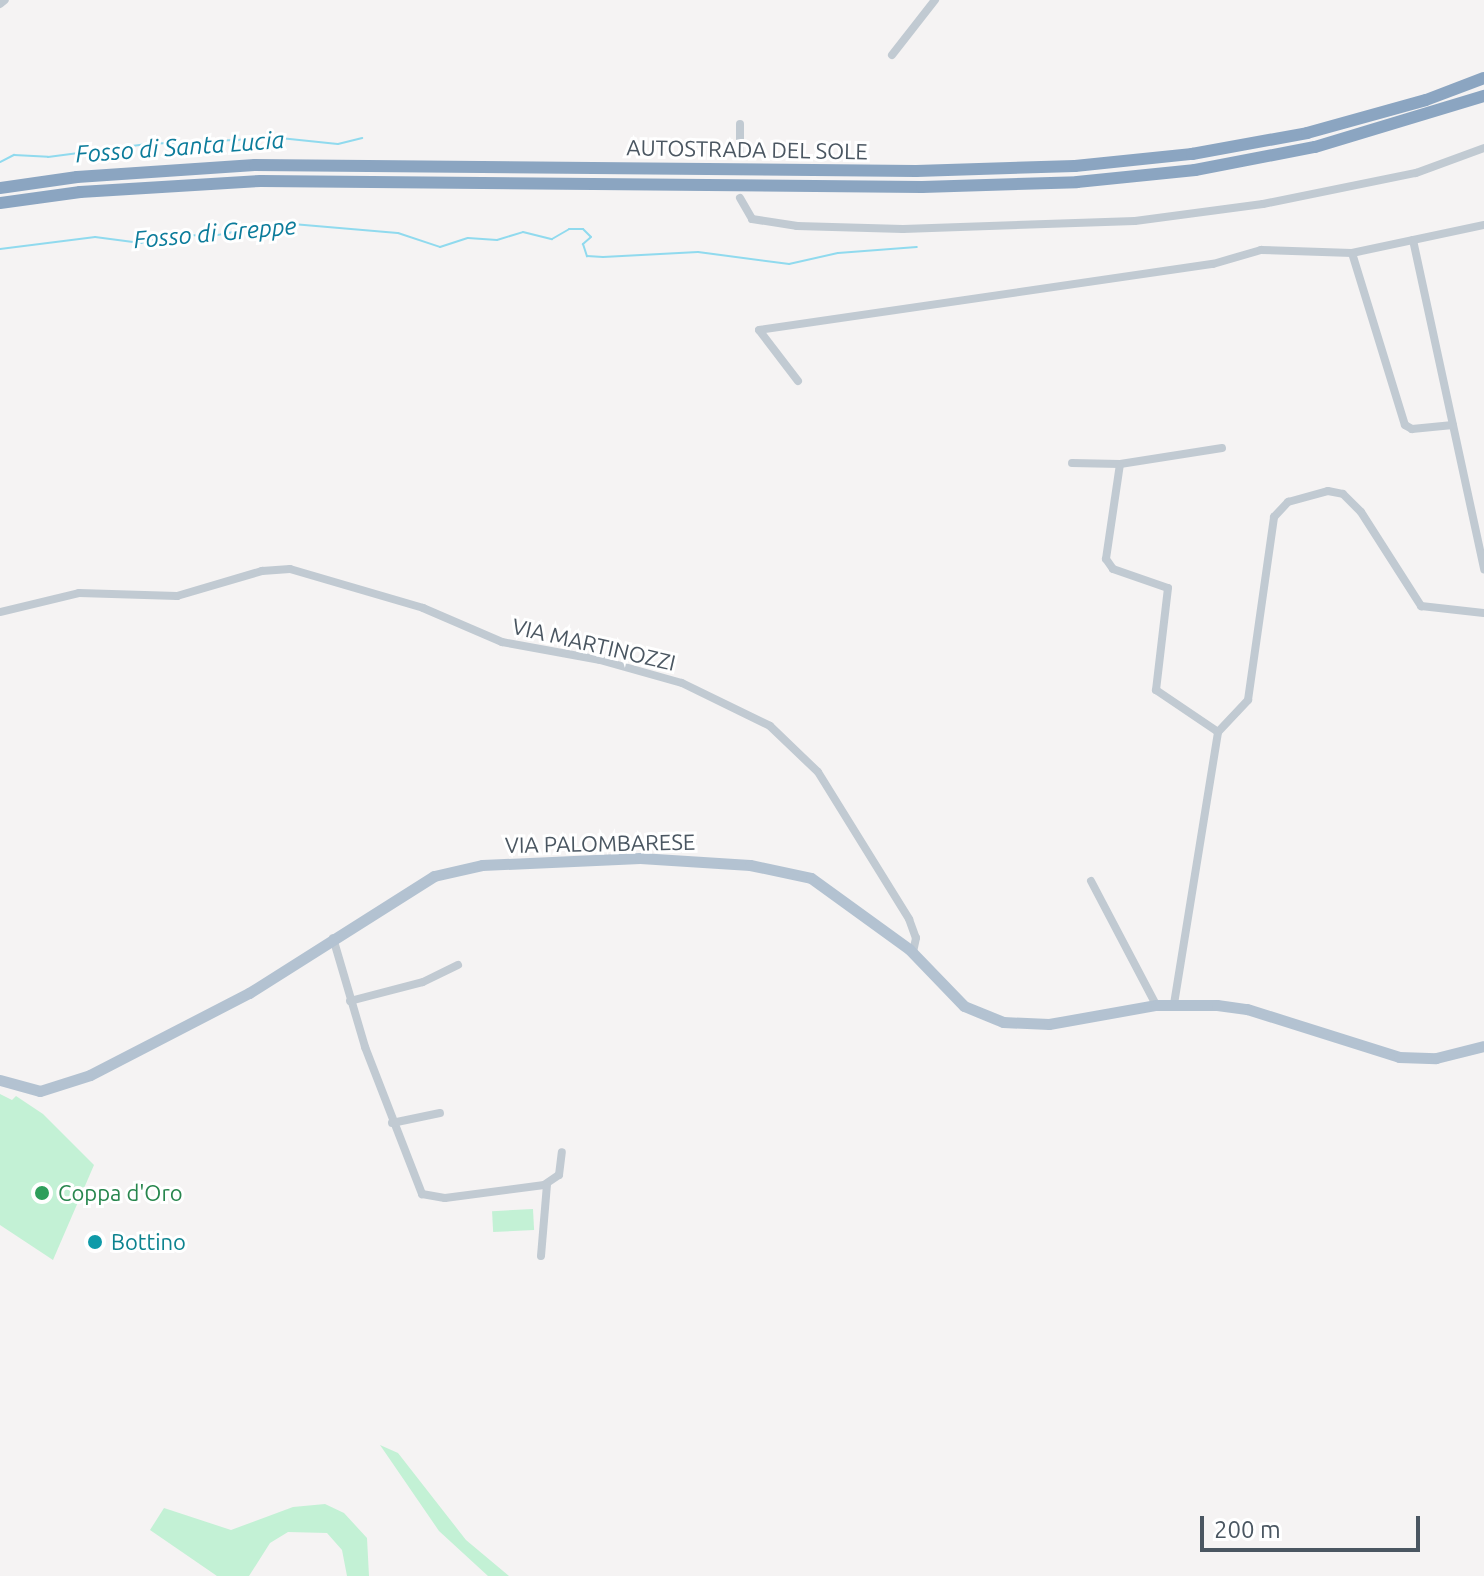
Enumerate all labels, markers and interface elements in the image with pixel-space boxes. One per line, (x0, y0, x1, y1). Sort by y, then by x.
water label: Fosso di Santa Lucia (75, 125, 285, 169)
street label: AUTOSTRADA DEL SOLE (626, 134, 868, 164)
water label: Fosso di Greppe (132, 212, 298, 254)
street label: VIA MARTINOZZI (510, 612, 678, 676)
street label: VIA PALOMBARESE (505, 828, 695, 858)
place label: Coppa d'Oro (58, 1180, 183, 1206)
marker: Coppa d'Oro (33, 1184, 51, 1202)
place label: Bottino (111, 1229, 186, 1255)
marker: Bottino (86, 1233, 104, 1251)
scale bar (1204, 1500, 1424, 1550)
text: 200 m (1214, 1516, 1281, 1543)

